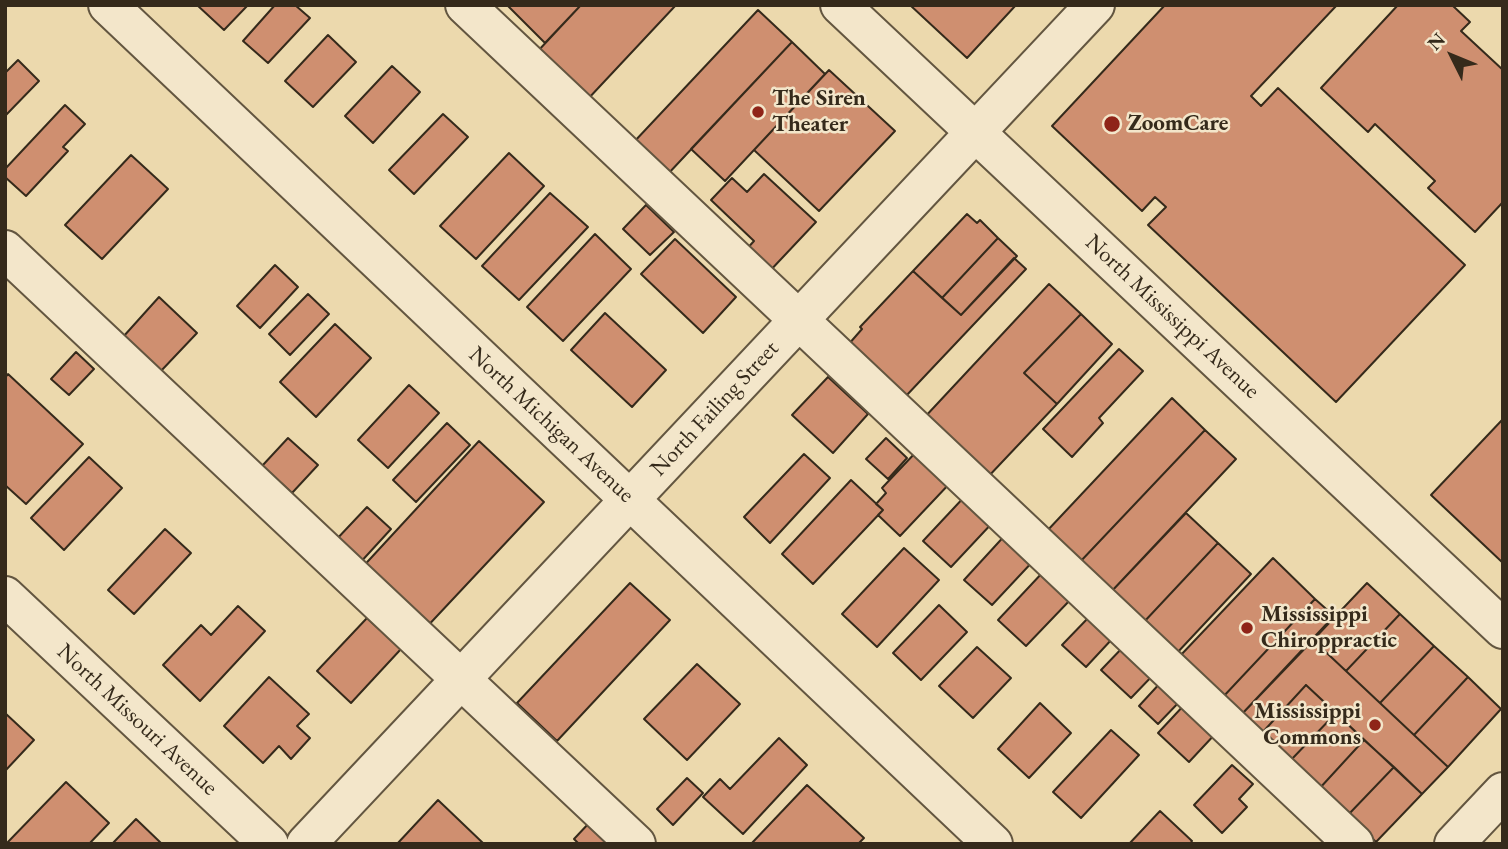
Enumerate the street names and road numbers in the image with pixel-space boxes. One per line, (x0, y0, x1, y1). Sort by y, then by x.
street label: North Mississippi Avenue (1079, 229, 1265, 405)
street label: North Failing Street (645, 335, 785, 483)
street label: North Michigan Avenue (463, 341, 639, 509)
street label: North Missouri Avenue (51, 638, 223, 802)

